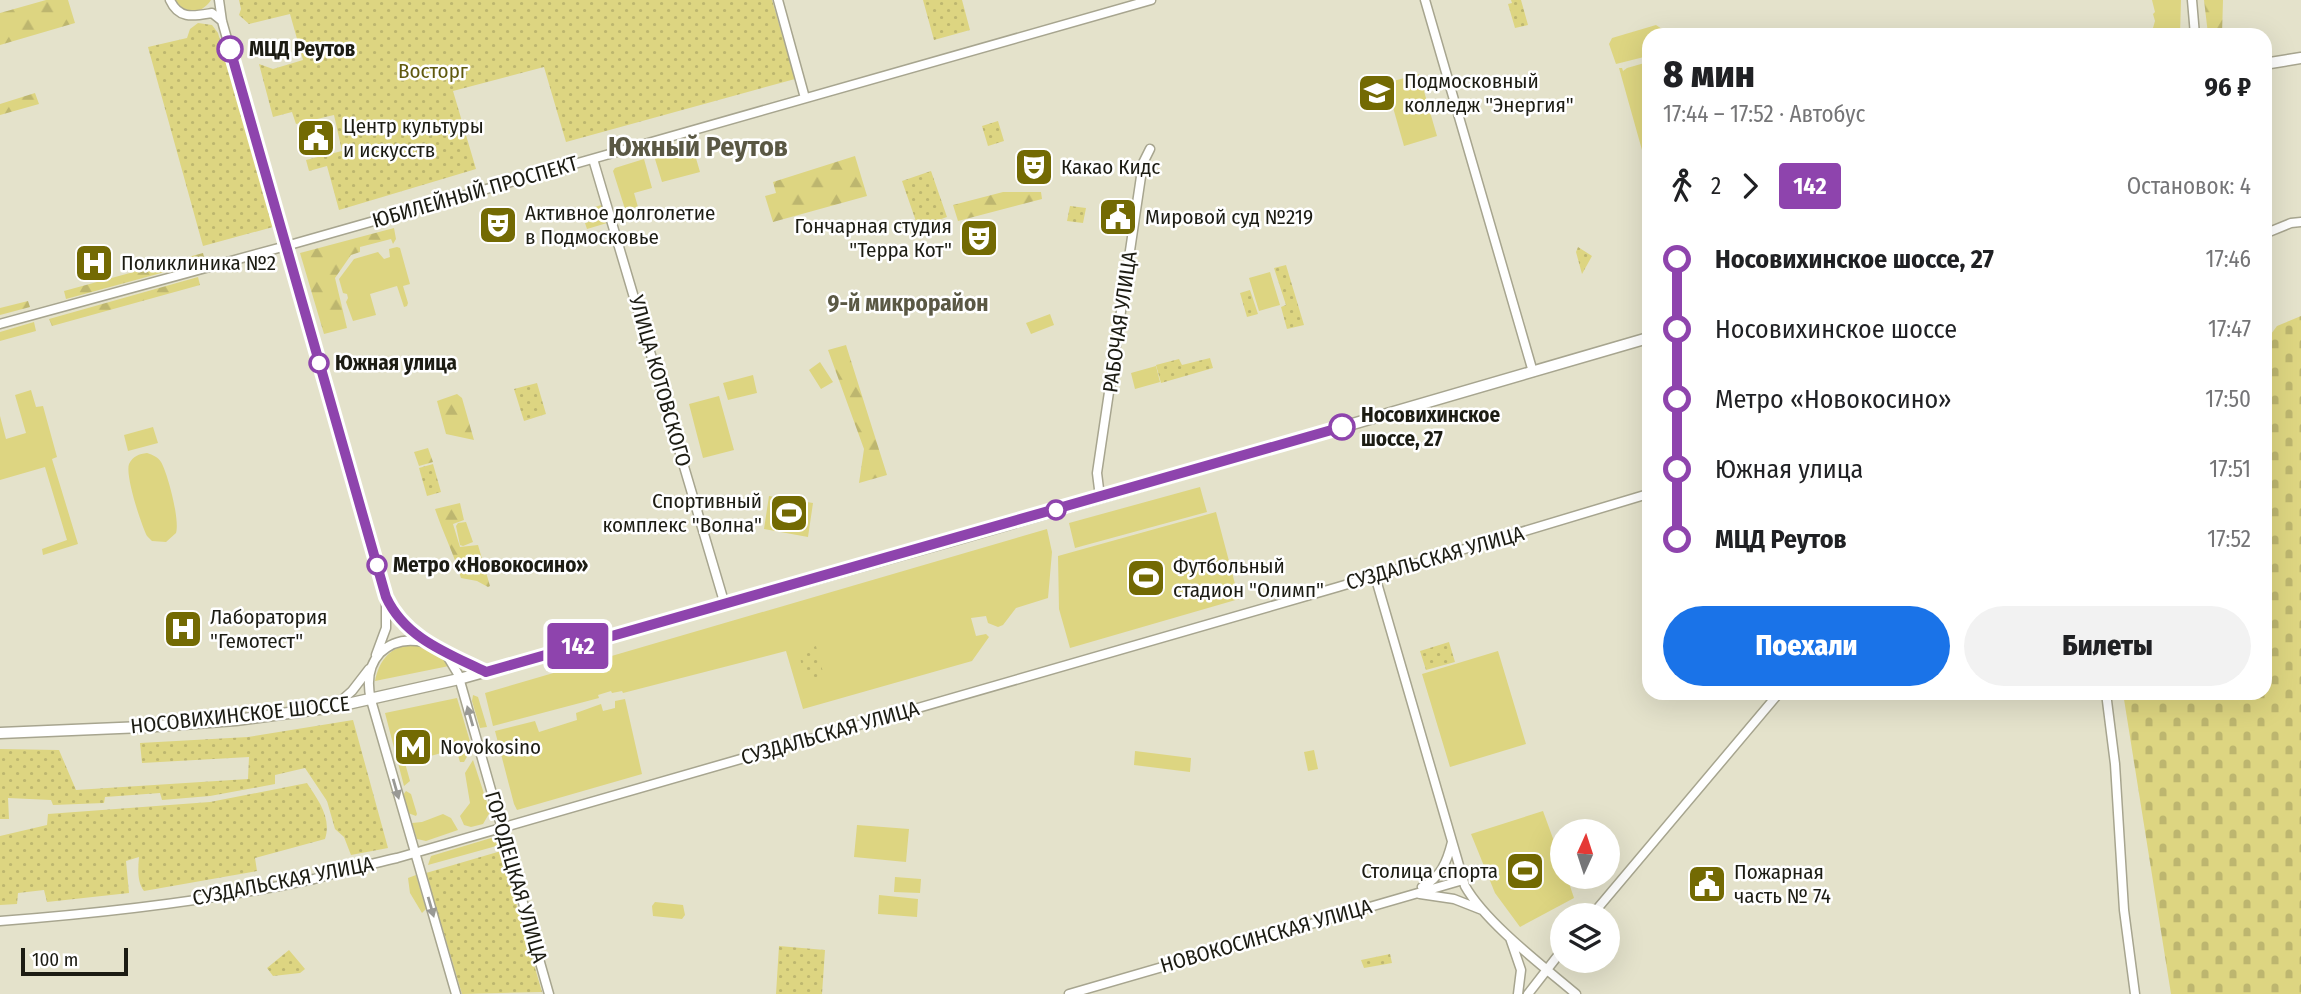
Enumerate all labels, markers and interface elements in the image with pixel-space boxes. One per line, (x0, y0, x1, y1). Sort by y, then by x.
marker: МЦД Реутов (217, 36, 243, 62)
place label: МЦД Реутов (249, 36, 356, 62)
text: 8 мин (1663, 51, 1755, 97)
park label: Восторг (398, 58, 469, 84)
place label: Подмосковный колледж "Энергия" (1404, 68, 1574, 118)
school or university icon: Подмосковный колледж "Энергия" (1356, 72, 1398, 114)
text: 96 ₽ (2204, 72, 2251, 103)
text: 17:44 – 17:52 · Автобус (1663, 100, 1865, 128)
place label: Центр культуры и искусств (343, 113, 484, 163)
public building icon: Центр культуры и искусств (295, 117, 337, 159)
district label: Южный Реутов (608, 130, 788, 163)
theatre icon: Какао Кидс (1013, 146, 1055, 188)
street label: ЮБИЛЕЙНЫЙ ПРОСПЕКТ (369, 150, 581, 234)
place label: Какао Кидс (1061, 154, 1160, 180)
icon: walk (1663, 167, 1701, 205)
icon: forward (1731, 167, 1769, 205)
text: 2 (1711, 172, 1721, 200)
text: 142 (1793, 172, 1827, 200)
text: Остановок: 4 (2127, 172, 2251, 200)
public building icon: Мировой суд №219 (1097, 196, 1139, 238)
place label: Активное долголетие в Подмосковье (525, 200, 715, 250)
theatre icon: Активное долголетие в Подмосковье (477, 204, 519, 246)
place label: Мировой суд №219 (1145, 204, 1313, 230)
place label: Гончарная студия "Терра Кот" (795, 213, 952, 263)
theatre icon: Гончарная студия "Терра Кот" (958, 217, 1000, 259)
hospital icon: Поликлиника №2 (73, 242, 115, 284)
text: Носовихинское шоссе, 27 (1715, 244, 1994, 275)
text: 17:46 (2205, 245, 2251, 273)
place label: Поликлиника №2 (121, 250, 276, 276)
street label: РАБОЧАЯ УЛИЦА (1097, 250, 1143, 394)
district label: 9-й микрорайон (828, 289, 988, 317)
street label: УЛИЦА КОТОВСКОГО (623, 291, 697, 470)
text: Носовихинское шоссе (1715, 314, 1957, 345)
text: 17:47 (2208, 315, 2251, 343)
place label: Южная улица (335, 350, 457, 376)
marker: Южная улица (309, 353, 329, 373)
text: Метро «Новокосино» (1715, 384, 1952, 415)
text: 17:50 (2205, 385, 2251, 413)
place label: Носовихинское шоссе, 27 (1361, 402, 1501, 452)
marker: Носовихинское шоссе, 27 (1329, 414, 1355, 440)
text: Южная улица (1715, 454, 1863, 485)
text: 17:51 (2209, 455, 2251, 483)
place label: Спортивный комплекс "Волна" (602, 488, 762, 538)
sports icon: Спортивный комплекс "Волна" (768, 492, 810, 534)
unlabelled marker (1046, 500, 1066, 520)
street label: СУЗДАЛЬСКАЯ УЛИЦА (1343, 520, 1527, 596)
text: МЦД Реутов (1715, 524, 1847, 555)
text: 17:52 (2207, 525, 2251, 553)
place label: Метро «Новокосино» (393, 552, 588, 578)
place label: Футбольный стадион "Олимп" (1173, 553, 1324, 603)
marker: Метро «Новокосино» (367, 555, 387, 575)
sports icon: Футбольный стадион "Олимп" (1125, 557, 1167, 599)
place label: Лаборатория "Гемотест" (210, 604, 327, 654)
button: Поехали (1663, 606, 1950, 686)
button: Билеты (1964, 606, 2251, 686)
hospital icon: Лаборатория "Гемотест" (162, 608, 204, 650)
line badge: 142 (538, 623, 618, 669)
text: 142 (561, 632, 595, 660)
street label: НОСОВИХИНСКОЕ ШОССЕ (129, 691, 351, 739)
street label: СУЗДАЛЬСКАЯ УЛИЦА (738, 695, 922, 771)
one-way arrow (464, 705, 474, 726)
metro station icon: Novokosino (392, 726, 434, 768)
place label: Novokosino (440, 734, 541, 760)
one-way arrow (392, 779, 402, 800)
street label: ГОРОДЕЦКАЯ УЛИЦА (479, 788, 553, 966)
north arrow (1550, 819, 1620, 889)
map controls (1550, 819, 1620, 973)
sports icon: Столица спорта (1504, 850, 1546, 892)
street label: СУЗДАЛЬСКАЯ УЛИЦА (190, 851, 376, 911)
place label: Столица спорта (1361, 858, 1498, 884)
place label: Пожарная часть № 74 (1734, 859, 1831, 909)
public building icon: Пожарная часть № 74 (1686, 863, 1728, 905)
street label: НОВОКОСИНСКАЯ УЛИЦА (1157, 893, 1375, 979)
one-way arrow (426, 897, 436, 918)
button: layers (1550, 903, 1620, 973)
scale bar (21, 945, 128, 977)
text: 100 m (32, 948, 78, 971)

